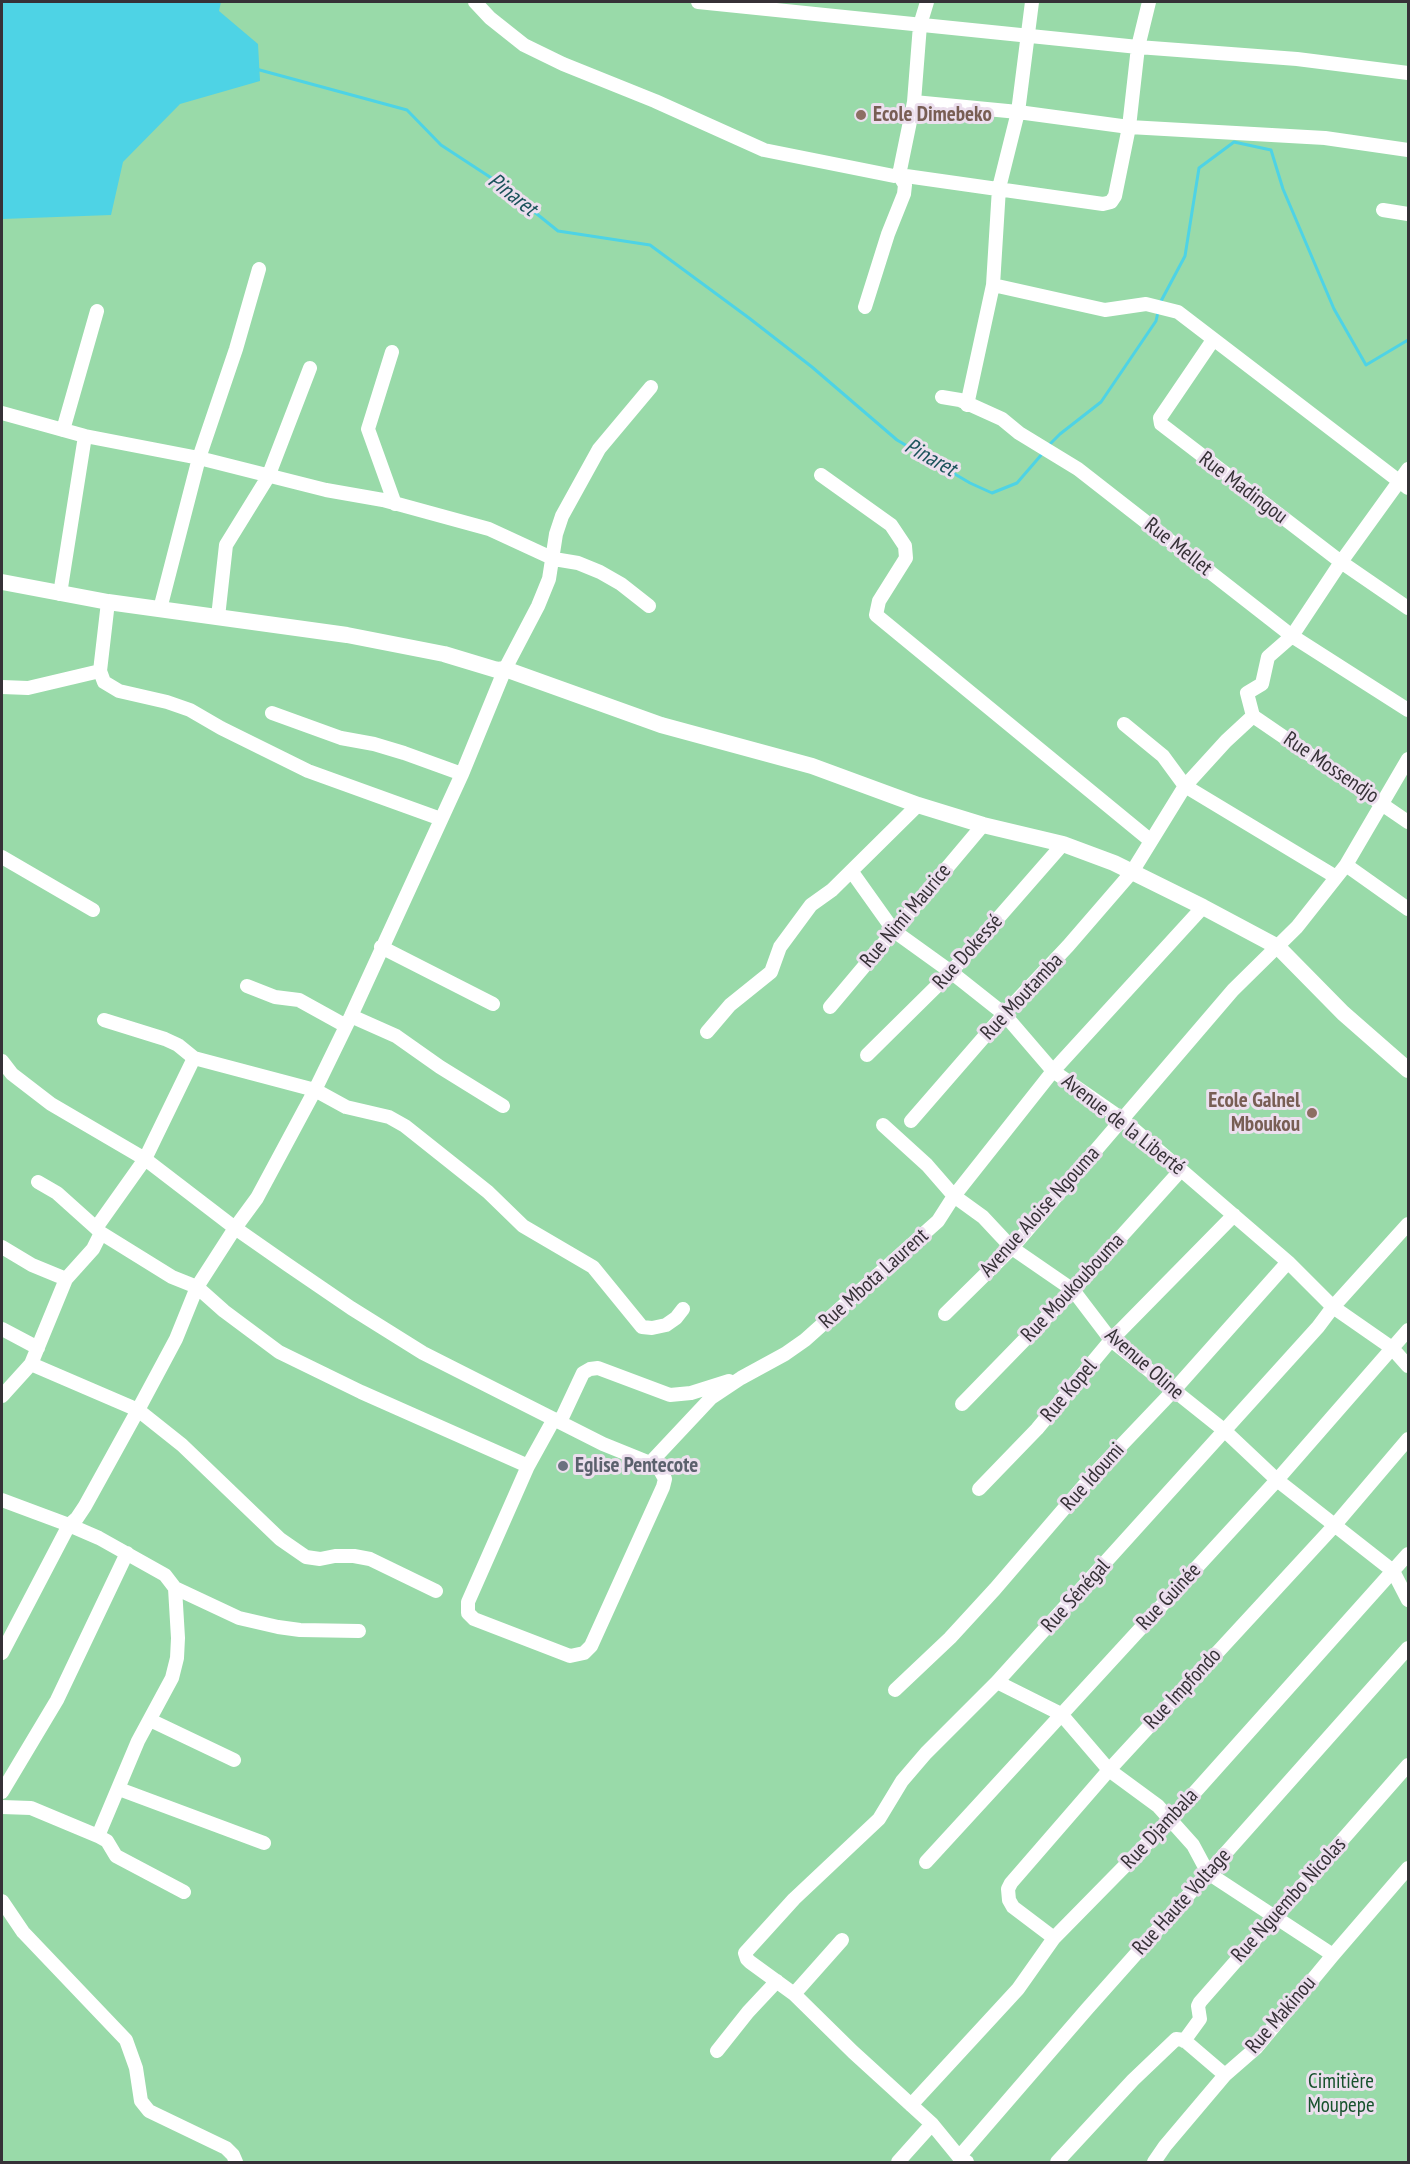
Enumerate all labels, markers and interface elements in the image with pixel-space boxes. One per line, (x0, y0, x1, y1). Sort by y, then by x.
place label: Ecole Dimebeko (873, 102, 992, 128)
marker: Ecole Dimebeko (854, 108, 868, 122)
water label: Pinaret (482, 168, 542, 222)
water label: Pinaret (900, 433, 960, 483)
street label: Rue Madingou (1194, 447, 1292, 529)
street label: Rue Mellet (1139, 513, 1217, 581)
street label: Rue Mossendjo (1279, 727, 1383, 809)
street label: Rue Nimi Maurice (855, 859, 957, 973)
street label: Rue Dokessé (928, 909, 1008, 995)
street label: Rue Moutamba (976, 948, 1068, 1046)
street label: Avenue de la Liberté (1056, 1069, 1190, 1181)
place label: Ecole Galnel Mboukou (1208, 1088, 1300, 1138)
marker: Ecole Galnel Mboukou (1305, 1106, 1319, 1120)
street label: Avenue Aloise Ngouma (975, 1142, 1105, 1282)
street label: Rue Mbota Laurent (814, 1224, 934, 1334)
street label: Rue Moukoubouma (1016, 1228, 1130, 1348)
street label: Avenue Oline (1099, 1323, 1189, 1405)
street label: Rue Kopel (1036, 1355, 1102, 1427)
street label: Rue Idoumi (1056, 1438, 1130, 1516)
place label: Eglise Pentecote (575, 1453, 698, 1479)
marker: Eglise Pentecote (556, 1459, 570, 1473)
street label: Rue Sénégal (1037, 1554, 1115, 1638)
street label: Rue Guinée (1132, 1558, 1206, 1636)
street label: Rue Impfondo (1139, 1643, 1227, 1735)
street label: Rue Djambala (1116, 1784, 1204, 1874)
street label: Rue Nguembo Nicolas (1226, 1832, 1352, 1968)
street label: Rue Haute Voltage (1128, 1844, 1236, 1960)
street label: Rue Makinou (1241, 1971, 1321, 2059)
park label: Cimitière Moupepe (1307, 2069, 1375, 2119)

